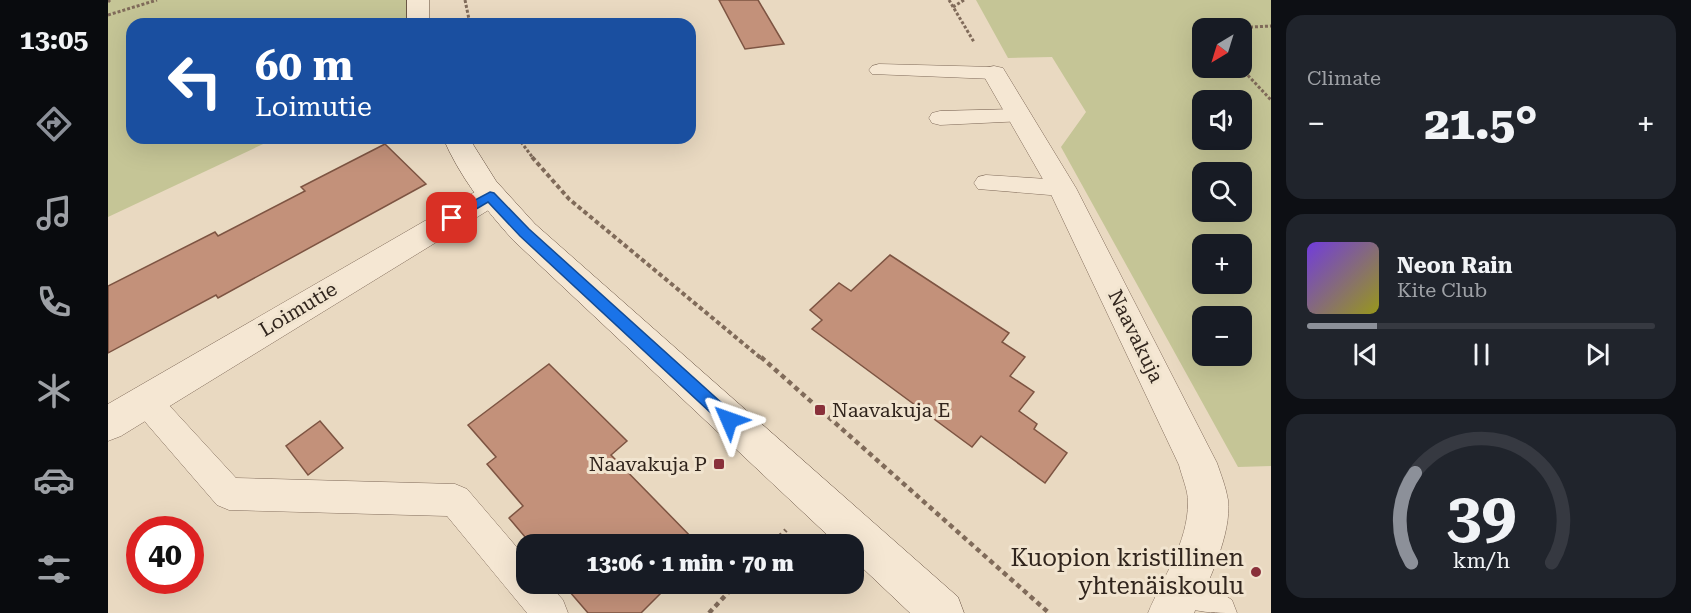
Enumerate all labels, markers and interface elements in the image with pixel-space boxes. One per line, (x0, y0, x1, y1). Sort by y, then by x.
north arrow (1192, 18, 1252, 78)
map controls (1192, 18, 1252, 366)
text: 13:05 (20, 24, 88, 56)
text: 60 m (255, 41, 353, 90)
icon: left (156, 42, 234, 120)
text: Climate (1307, 66, 1381, 90)
button: sound (1192, 90, 1252, 150)
text: Loimutie (255, 91, 372, 123)
text: 21.5° (1424, 97, 1538, 150)
icon: directions (33, 103, 75, 145)
text: − (1307, 104, 1325, 143)
text: + (1637, 104, 1655, 143)
button: search (1192, 162, 1252, 222)
icon: music (33, 192, 75, 234)
pin (426, 192, 477, 243)
icon: arrive (435, 201, 468, 234)
button: + (1192, 234, 1252, 294)
text: Neon Rain (1397, 253, 1512, 278)
street label: Loimutie (255, 276, 341, 342)
text: Kite Club (1397, 278, 1487, 302)
icon: phone (33, 281, 75, 323)
street label: Naavakuja (1103, 286, 1169, 386)
button: − (1192, 306, 1252, 366)
icon: previous (1349, 338, 1382, 371)
icon: pause (1465, 338, 1498, 371)
icon: next (1581, 338, 1614, 371)
icon: climate (33, 370, 75, 412)
position arrow (697, 388, 761, 452)
place label: Naavakuja E (832, 398, 950, 422)
marker: Naavakuja E (813, 403, 827, 417)
place label: Naavakuja P (589, 452, 707, 476)
marker: Naavakuja P (712, 457, 726, 471)
icon: car (33, 459, 75, 501)
text: 39 (1446, 479, 1516, 552)
speed limit sign: 40 (126, 516, 204, 594)
place label: Kuopion kristillinen yhtenäiskoulu (1010, 544, 1244, 600)
icon: filters (33, 548, 75, 590)
text: km/h (1452, 548, 1510, 573)
text: 13:06 · 1 min · 70 m (586, 551, 794, 576)
marker: Kuopion kristillinen yhtenäiskoulu (1249, 565, 1263, 579)

